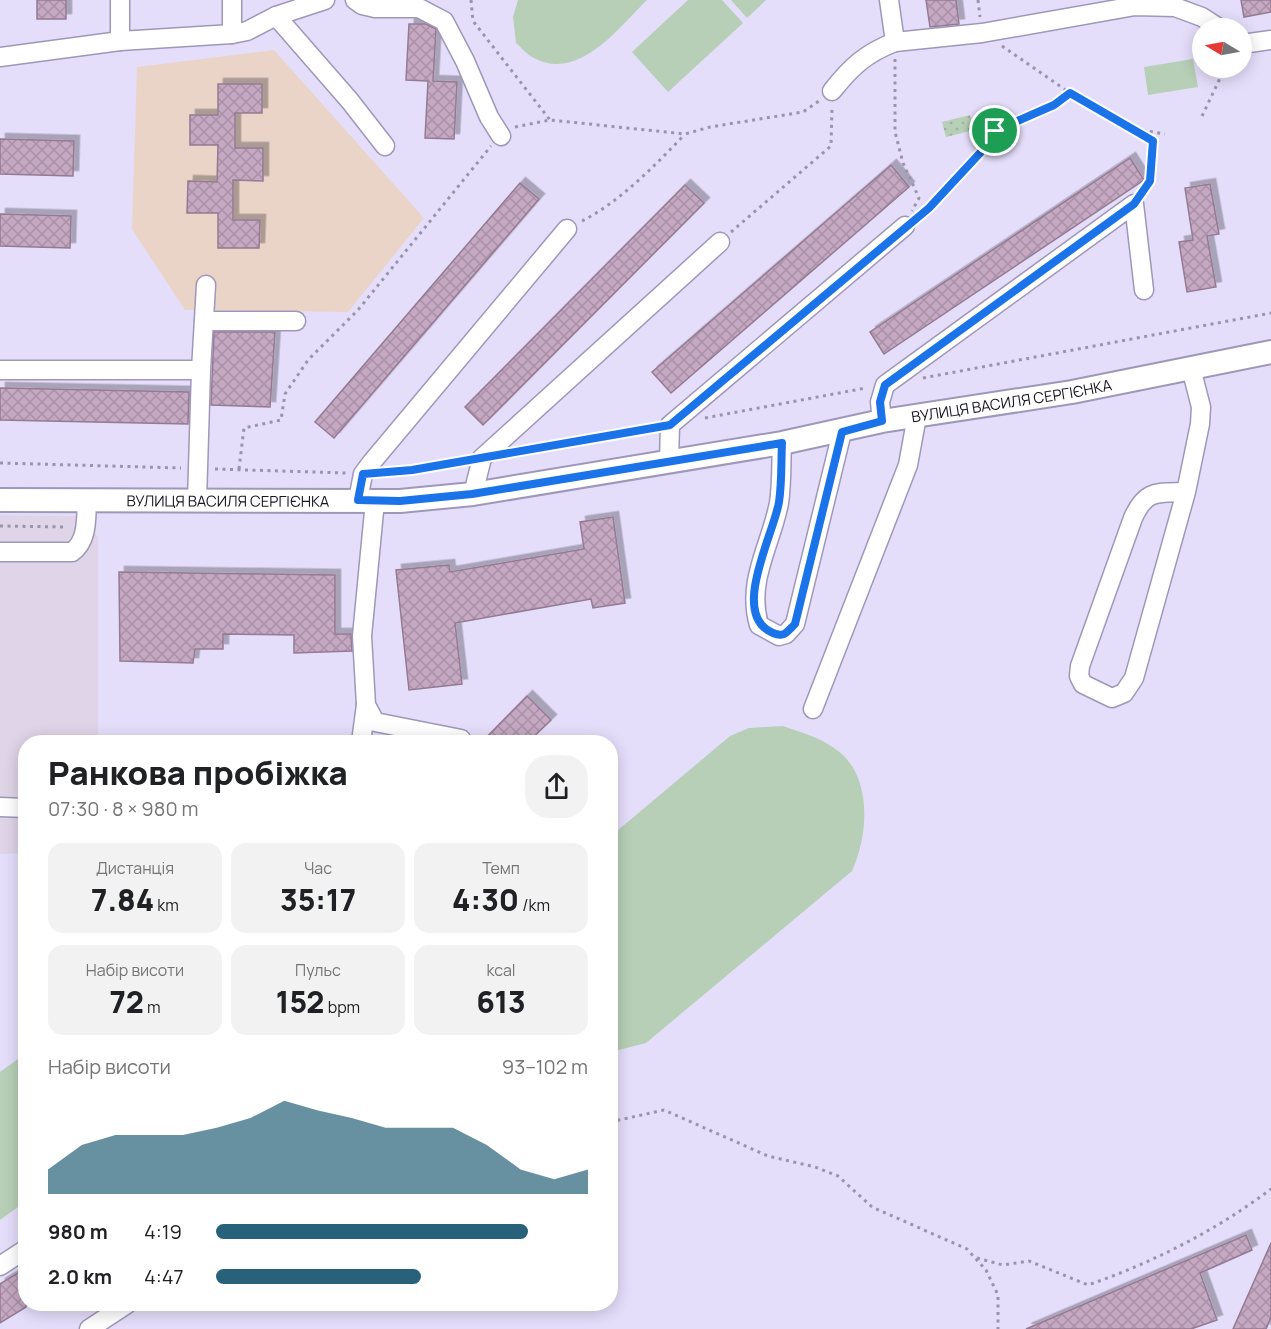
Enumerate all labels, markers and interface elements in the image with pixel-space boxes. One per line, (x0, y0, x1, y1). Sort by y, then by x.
north arrow (1192, 18, 1252, 78)
map controls (1192, 18, 1252, 78)
pin (969, 105, 1020, 156)
icon: arrive (978, 114, 1011, 147)
street label: ВУЛИЦЯ ВАСИЛЯ СЕРГІЄНКА (910, 374, 1114, 427)
street label: ВУЛИЦЯ ВАСИЛЯ СЕРГІЄНКА (127, 490, 330, 511)
text: Ранкова пробіжка (48, 750, 348, 795)
button: share (525, 755, 588, 818)
text: 07:30 · 8 × 980 m (48, 795, 199, 822)
text: Дистанція (96, 857, 174, 879)
text: Час (304, 857, 332, 879)
text: Темп (482, 857, 520, 879)
text: 7.84 (91, 879, 154, 920)
text: 35:17 (280, 879, 356, 920)
text: 4:30 (452, 879, 519, 920)
text: km (154, 894, 179, 916)
text: /km (519, 894, 550, 916)
text: Набір висоти (86, 959, 184, 981)
text: Пульс (295, 959, 341, 981)
text: kcal (486, 959, 516, 981)
text: 72 (109, 981, 144, 1022)
text: 152 (276, 981, 324, 1022)
text: 613 (476, 981, 526, 1022)
text: m (144, 996, 161, 1018)
text: bpm (324, 996, 360, 1018)
text: Набір висоти (48, 1053, 171, 1080)
text: 93–102 m (502, 1053, 588, 1080)
text: 980 m (48, 1218, 108, 1245)
text: 4:19 (144, 1218, 182, 1245)
text: 2.0 km (48, 1263, 112, 1290)
text: 4:47 (144, 1263, 184, 1290)

